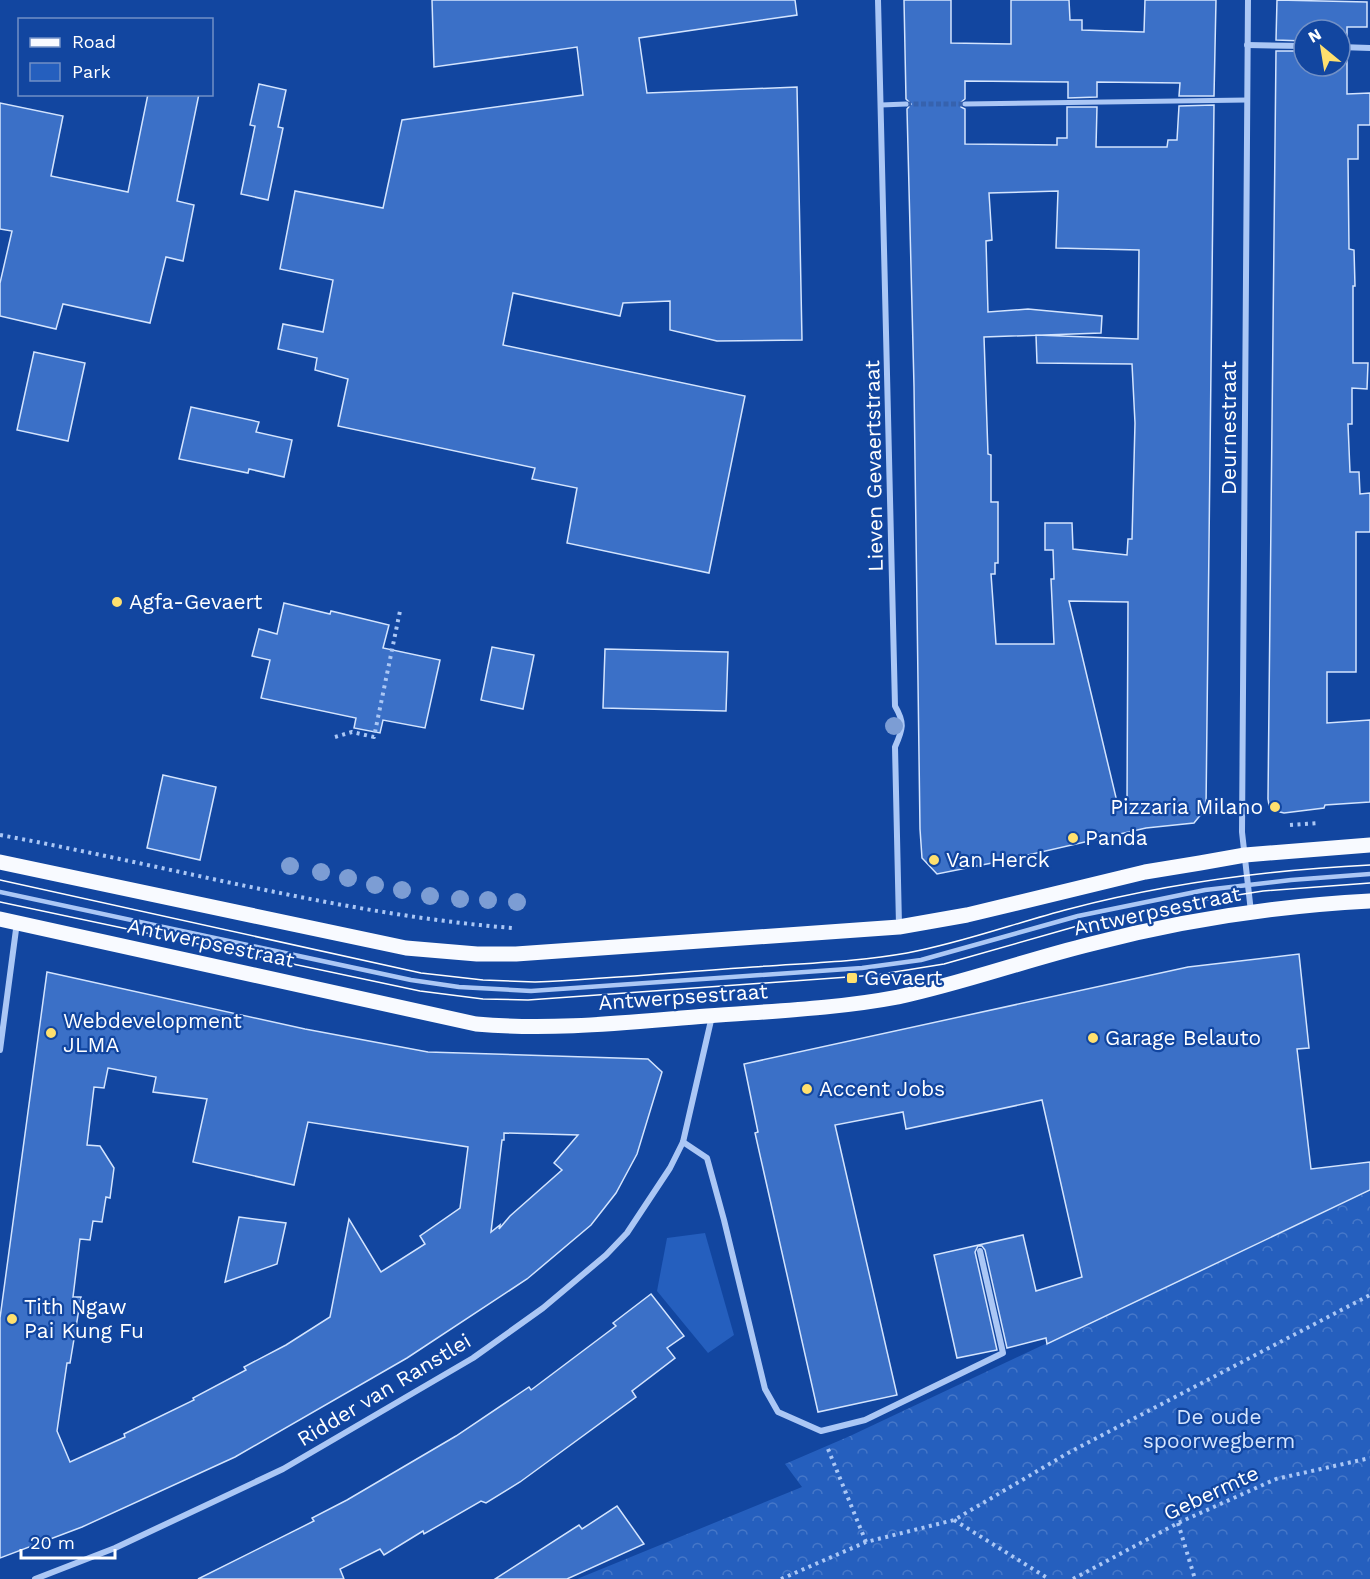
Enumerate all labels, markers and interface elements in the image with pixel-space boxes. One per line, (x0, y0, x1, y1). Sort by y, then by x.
legend (18, 18, 213, 96)
north arrow (1292, 18, 1352, 78)
text: N (1305, 24, 1325, 47)
text: Road (72, 31, 116, 52)
text: Park (72, 61, 111, 82)
street label: Lieven Gevaertstraat (859, 360, 888, 572)
street label: Deurnestraat (1216, 361, 1241, 495)
place label: Agfa-Gevaert (129, 589, 263, 614)
marker: Agfa-Gevaert (110, 595, 124, 609)
place label: Pizzaria Milano (1110, 794, 1263, 819)
marker: Pizzaria Milano (1268, 800, 1282, 814)
place label: Panda (1085, 825, 1148, 850)
marker: Panda (1066, 831, 1080, 845)
place label: Van Herck (946, 847, 1050, 872)
marker: Van Herck (927, 853, 941, 867)
street label: Antwerpsestraat (1071, 881, 1243, 940)
street label: Antwerpsestraat (125, 913, 297, 972)
place label: Gevaert (864, 965, 943, 990)
marker: Gevaert (845, 971, 859, 985)
street label: Antwerpsestraat (597, 978, 769, 1015)
place label: Webdevelopment JLMA (63, 1008, 242, 1057)
place label: Garage Belauto (1105, 1025, 1261, 1050)
marker: Webdevelopment JLMA (44, 1026, 58, 1040)
marker: Garage Belauto (1086, 1031, 1100, 1045)
place label: Accent Jobs (819, 1076, 945, 1101)
marker: Accent Jobs (800, 1082, 814, 1096)
place label: Tith Ngaw Pai Kung Fu (24, 1294, 144, 1343)
marker: Tith Ngaw Pai Kung Fu (5, 1312, 19, 1326)
street label: Ridder van Ranstlei (292, 1328, 475, 1451)
park label: De oude spoorwegberm (1143, 1404, 1295, 1453)
street label: Gebermte (1159, 1460, 1262, 1525)
scale bar (21, 1522, 116, 1560)
text: 20 m (30, 1532, 75, 1553)

